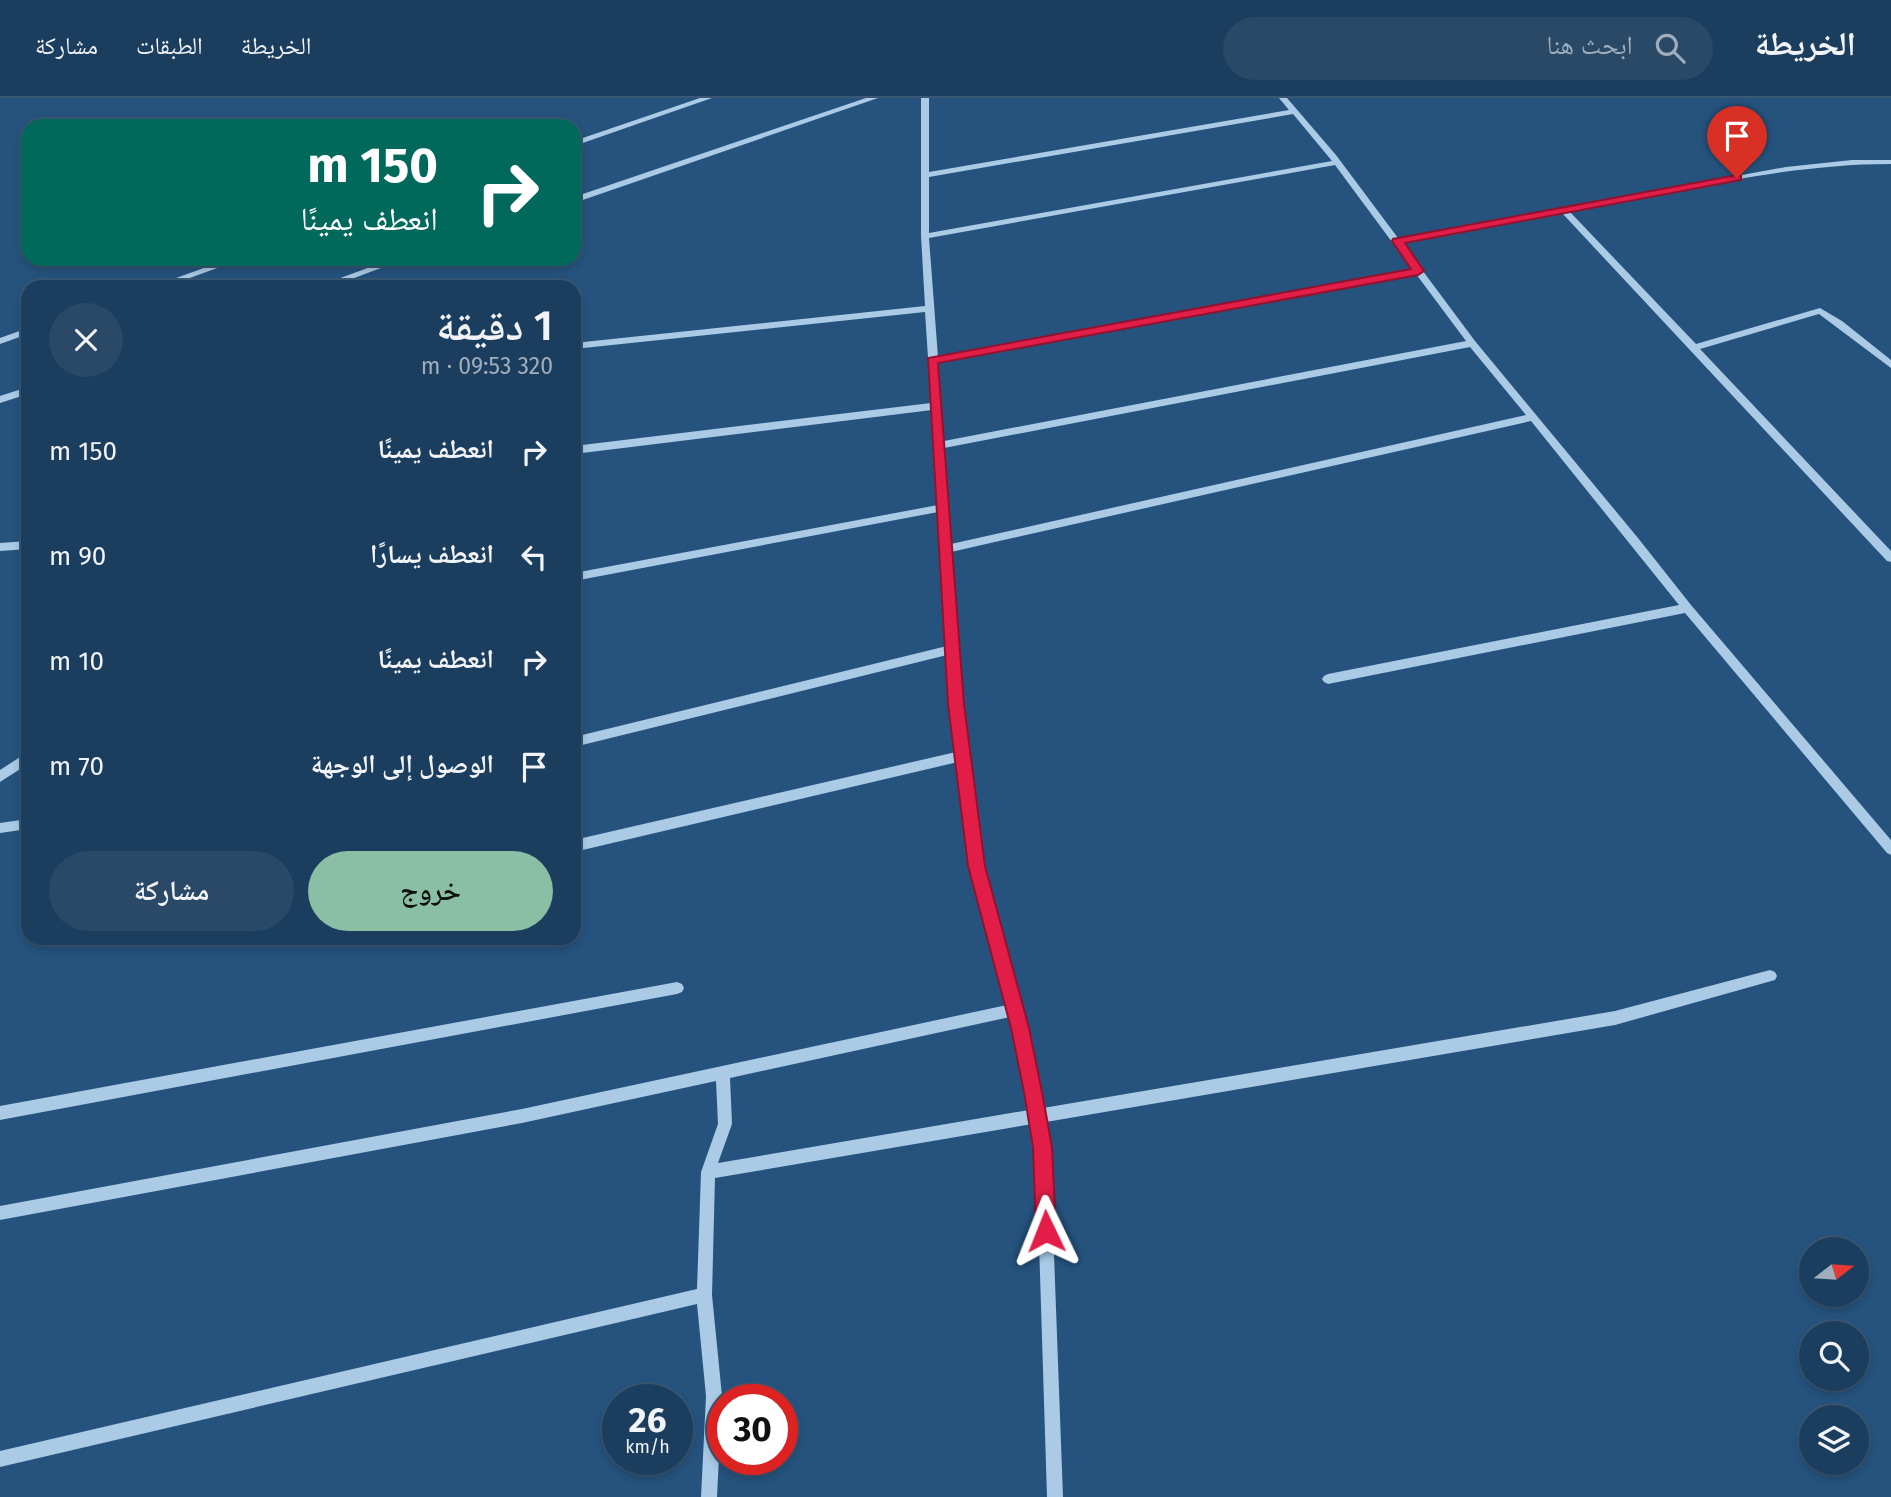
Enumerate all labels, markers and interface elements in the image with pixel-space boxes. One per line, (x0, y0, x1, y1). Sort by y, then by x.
search box (1223, 17, 1713, 80)
text: الخريطة (1755, 24, 1856, 64)
icon: search (1651, 29, 1689, 67)
text: ابحث هنا (1547, 30, 1633, 61)
text: مشاركة (35, 32, 98, 60)
text: الطبقات (136, 32, 203, 60)
text: الخريطة (241, 32, 311, 60)
pin (1707, 106, 1767, 178)
icon: arrive (1718, 117, 1756, 155)
text: 150 m (307, 136, 438, 195)
icon: right (462, 147, 553, 238)
text: انعطف يمينًا (300, 200, 438, 238)
text: 1 دقيقة (436, 301, 553, 351)
button: close (49, 303, 123, 377)
text: 320 m · 09:53 (421, 352, 553, 380)
icon: right (515, 433, 553, 471)
text: انعطف يمينًا (378, 434, 494, 465)
text: 150 m (49, 436, 117, 467)
icon: left (515, 538, 553, 576)
text: انعطف يسارًا (370, 539, 494, 570)
text: 90 m (49, 541, 106, 572)
icon: right (515, 643, 553, 681)
text: انعطف يمينًا (378, 644, 494, 675)
text: 10 m (49, 646, 104, 677)
icon: arrive (515, 748, 553, 786)
text: الوصول إلى الوجهة (311, 749, 494, 780)
text: 70 m (49, 751, 104, 782)
button: مشاركة (49, 851, 294, 931)
button: خروج (308, 851, 553, 931)
position arrow (1009, 1194, 1083, 1268)
north arrow (1799, 1237, 1869, 1307)
map controls (1799, 1237, 1869, 1475)
button: search (1799, 1321, 1869, 1391)
speed limit sign: 30 (707, 1384, 798, 1475)
text: 26 (629, 1399, 666, 1441)
button: layers (1799, 1405, 1869, 1475)
text: km/h (625, 1436, 670, 1458)

